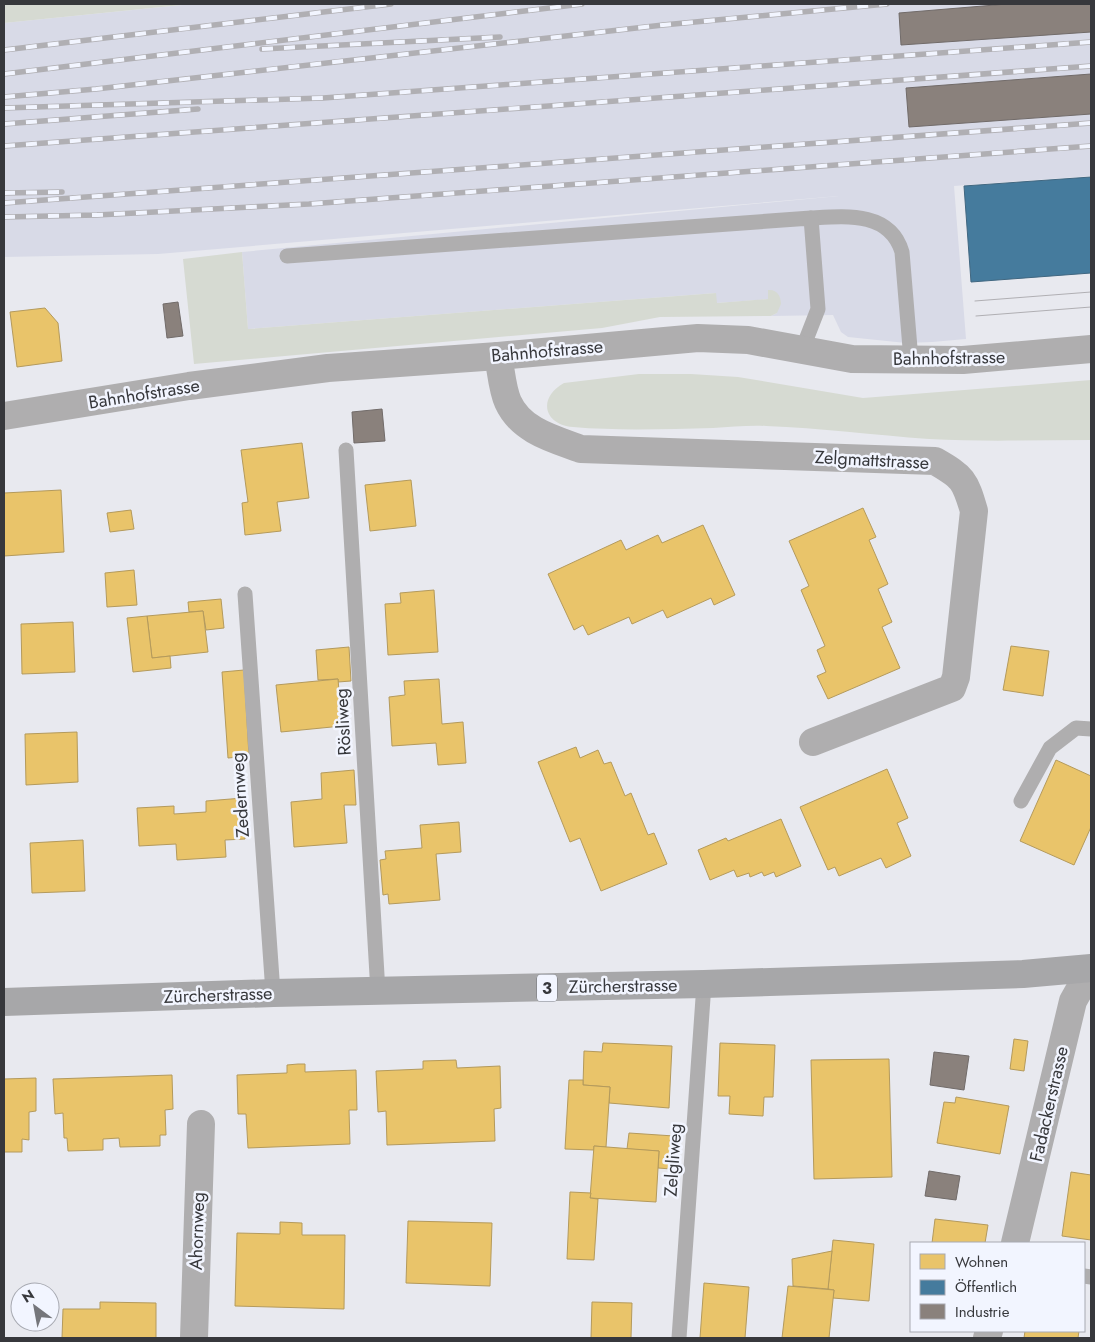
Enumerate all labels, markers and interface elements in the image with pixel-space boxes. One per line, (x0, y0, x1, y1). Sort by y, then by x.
street label: Bahnhofstrasse (490, 333, 604, 369)
street label: Bahnhofstrasse (893, 344, 1005, 372)
street label: Bahnhofstrasse (87, 372, 201, 416)
street label: Zelgmattstrasse (814, 444, 930, 476)
street label: Rösliweg (328, 688, 358, 756)
street label: Zedernweg (224, 752, 256, 838)
street label: Zürcherstrasse (568, 972, 678, 1000)
road number: 3 (537, 974, 557, 1001)
street label: Zürcherstrasse (163, 980, 273, 1010)
street label: Fadackerstrasse (1023, 1044, 1075, 1164)
street label: Zelgliweg (657, 1123, 689, 1197)
street label: Ahornweg (183, 1191, 211, 1271)
legend (910, 1242, 1085, 1332)
text: Wohnen (955, 1251, 1008, 1273)
text: Öffentlich (955, 1276, 1017, 1298)
north arrow (10, 1282, 60, 1332)
text: N (18, 1285, 38, 1307)
text: Industrie (955, 1301, 1010, 1323)

